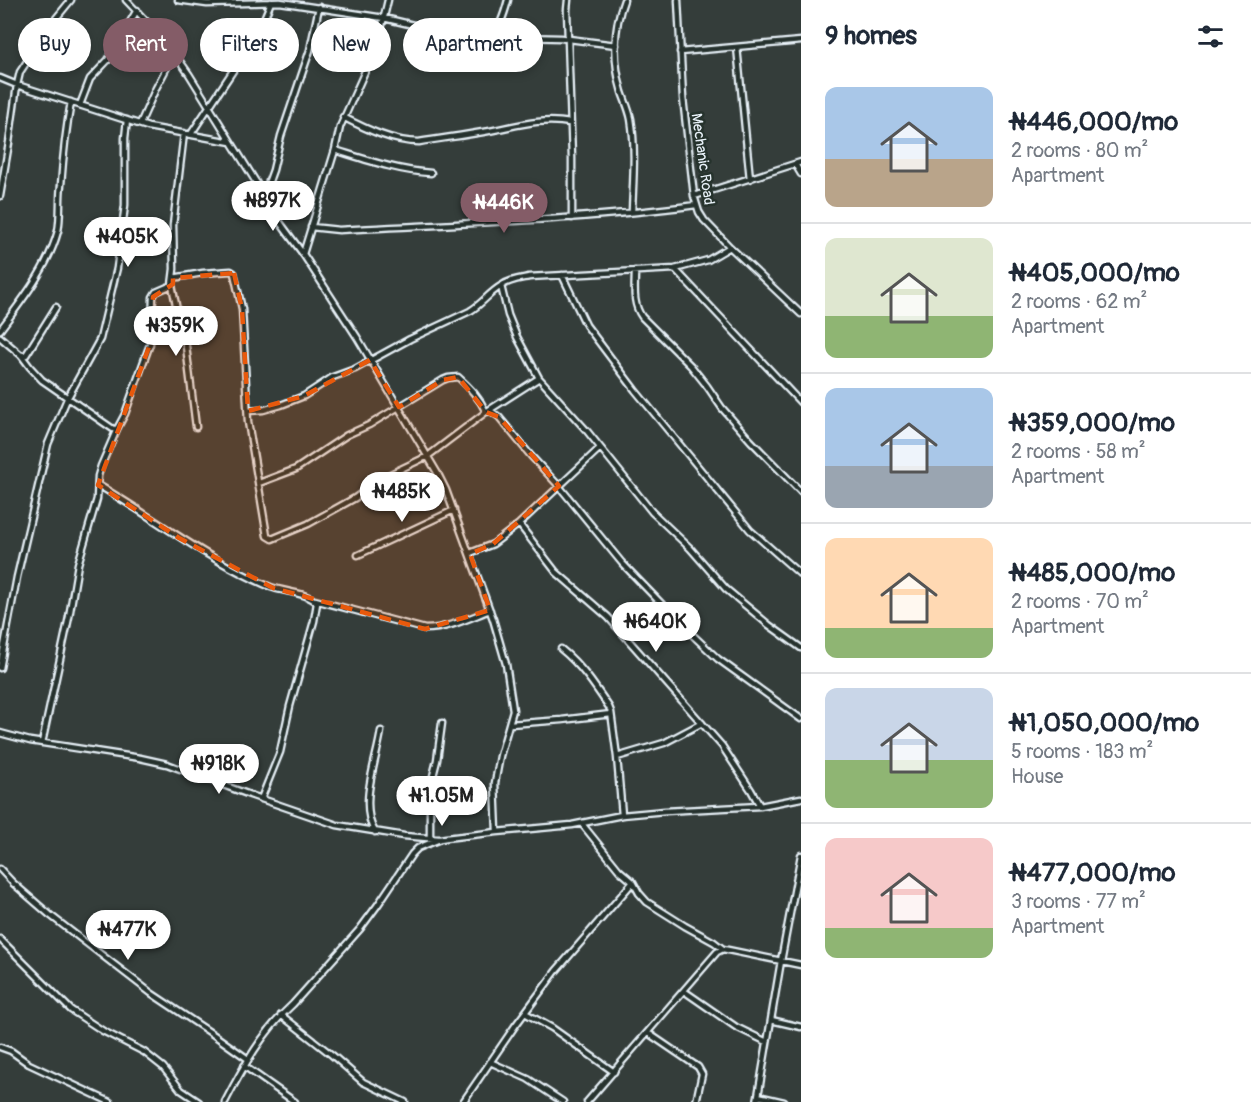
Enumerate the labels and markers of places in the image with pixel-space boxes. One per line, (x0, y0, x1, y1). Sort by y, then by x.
pin: ₦897K (231, 181, 315, 232)
pin: ₦446K (462, 183, 546, 234)
pin: ₦405K (86, 217, 170, 268)
pin: ₦359K (134, 306, 218, 357)
pin: ₦485K (360, 472, 444, 523)
pin: ₦640K (614, 602, 698, 653)
pin: ₦918K (177, 744, 261, 795)
pin: ₦1.05M (393, 776, 491, 827)
pin: ₦477K (86, 910, 170, 961)

